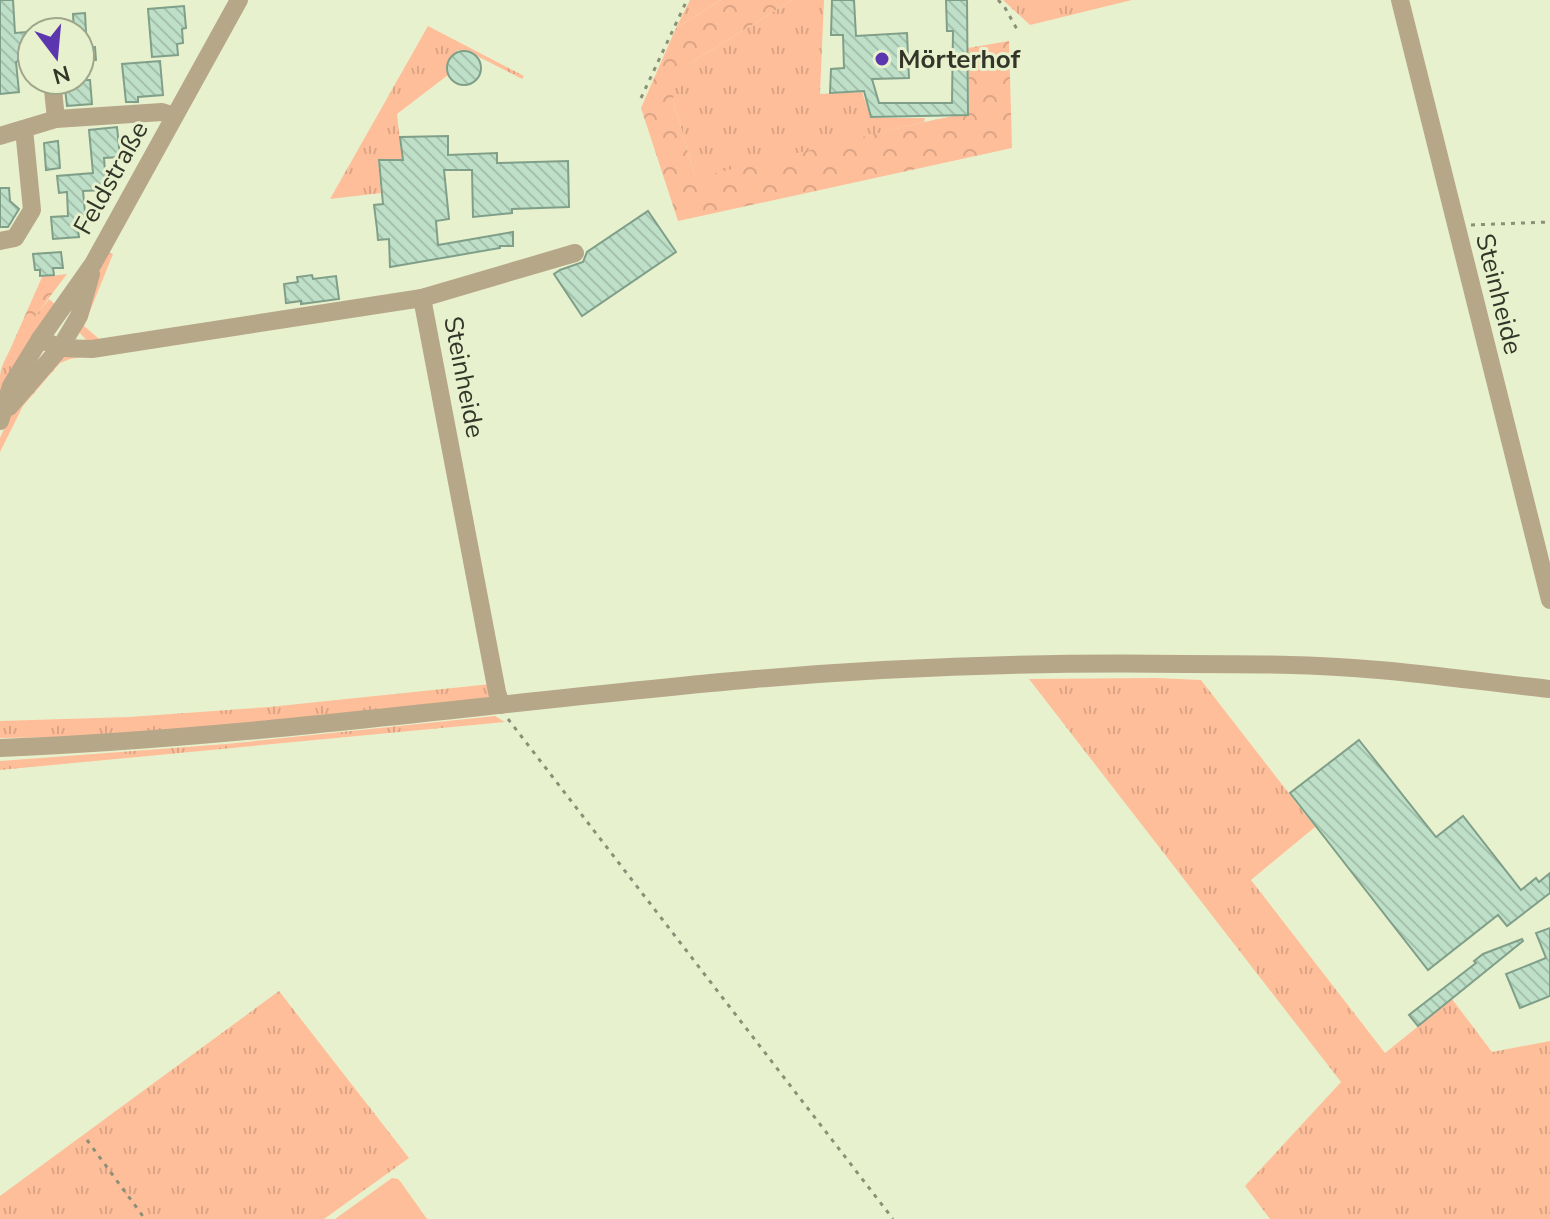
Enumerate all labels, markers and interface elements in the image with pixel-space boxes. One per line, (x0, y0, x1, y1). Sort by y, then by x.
north arrow (16, 16, 96, 96)
place label: Mörterhof (898, 42, 1021, 77)
marker: Mörterhof (873, 50, 891, 68)
text: N (49, 58, 73, 91)
street label: Feldstraße (65, 115, 157, 241)
street label: Steinheide (1467, 230, 1531, 358)
street label: Steinheide (435, 313, 493, 441)

